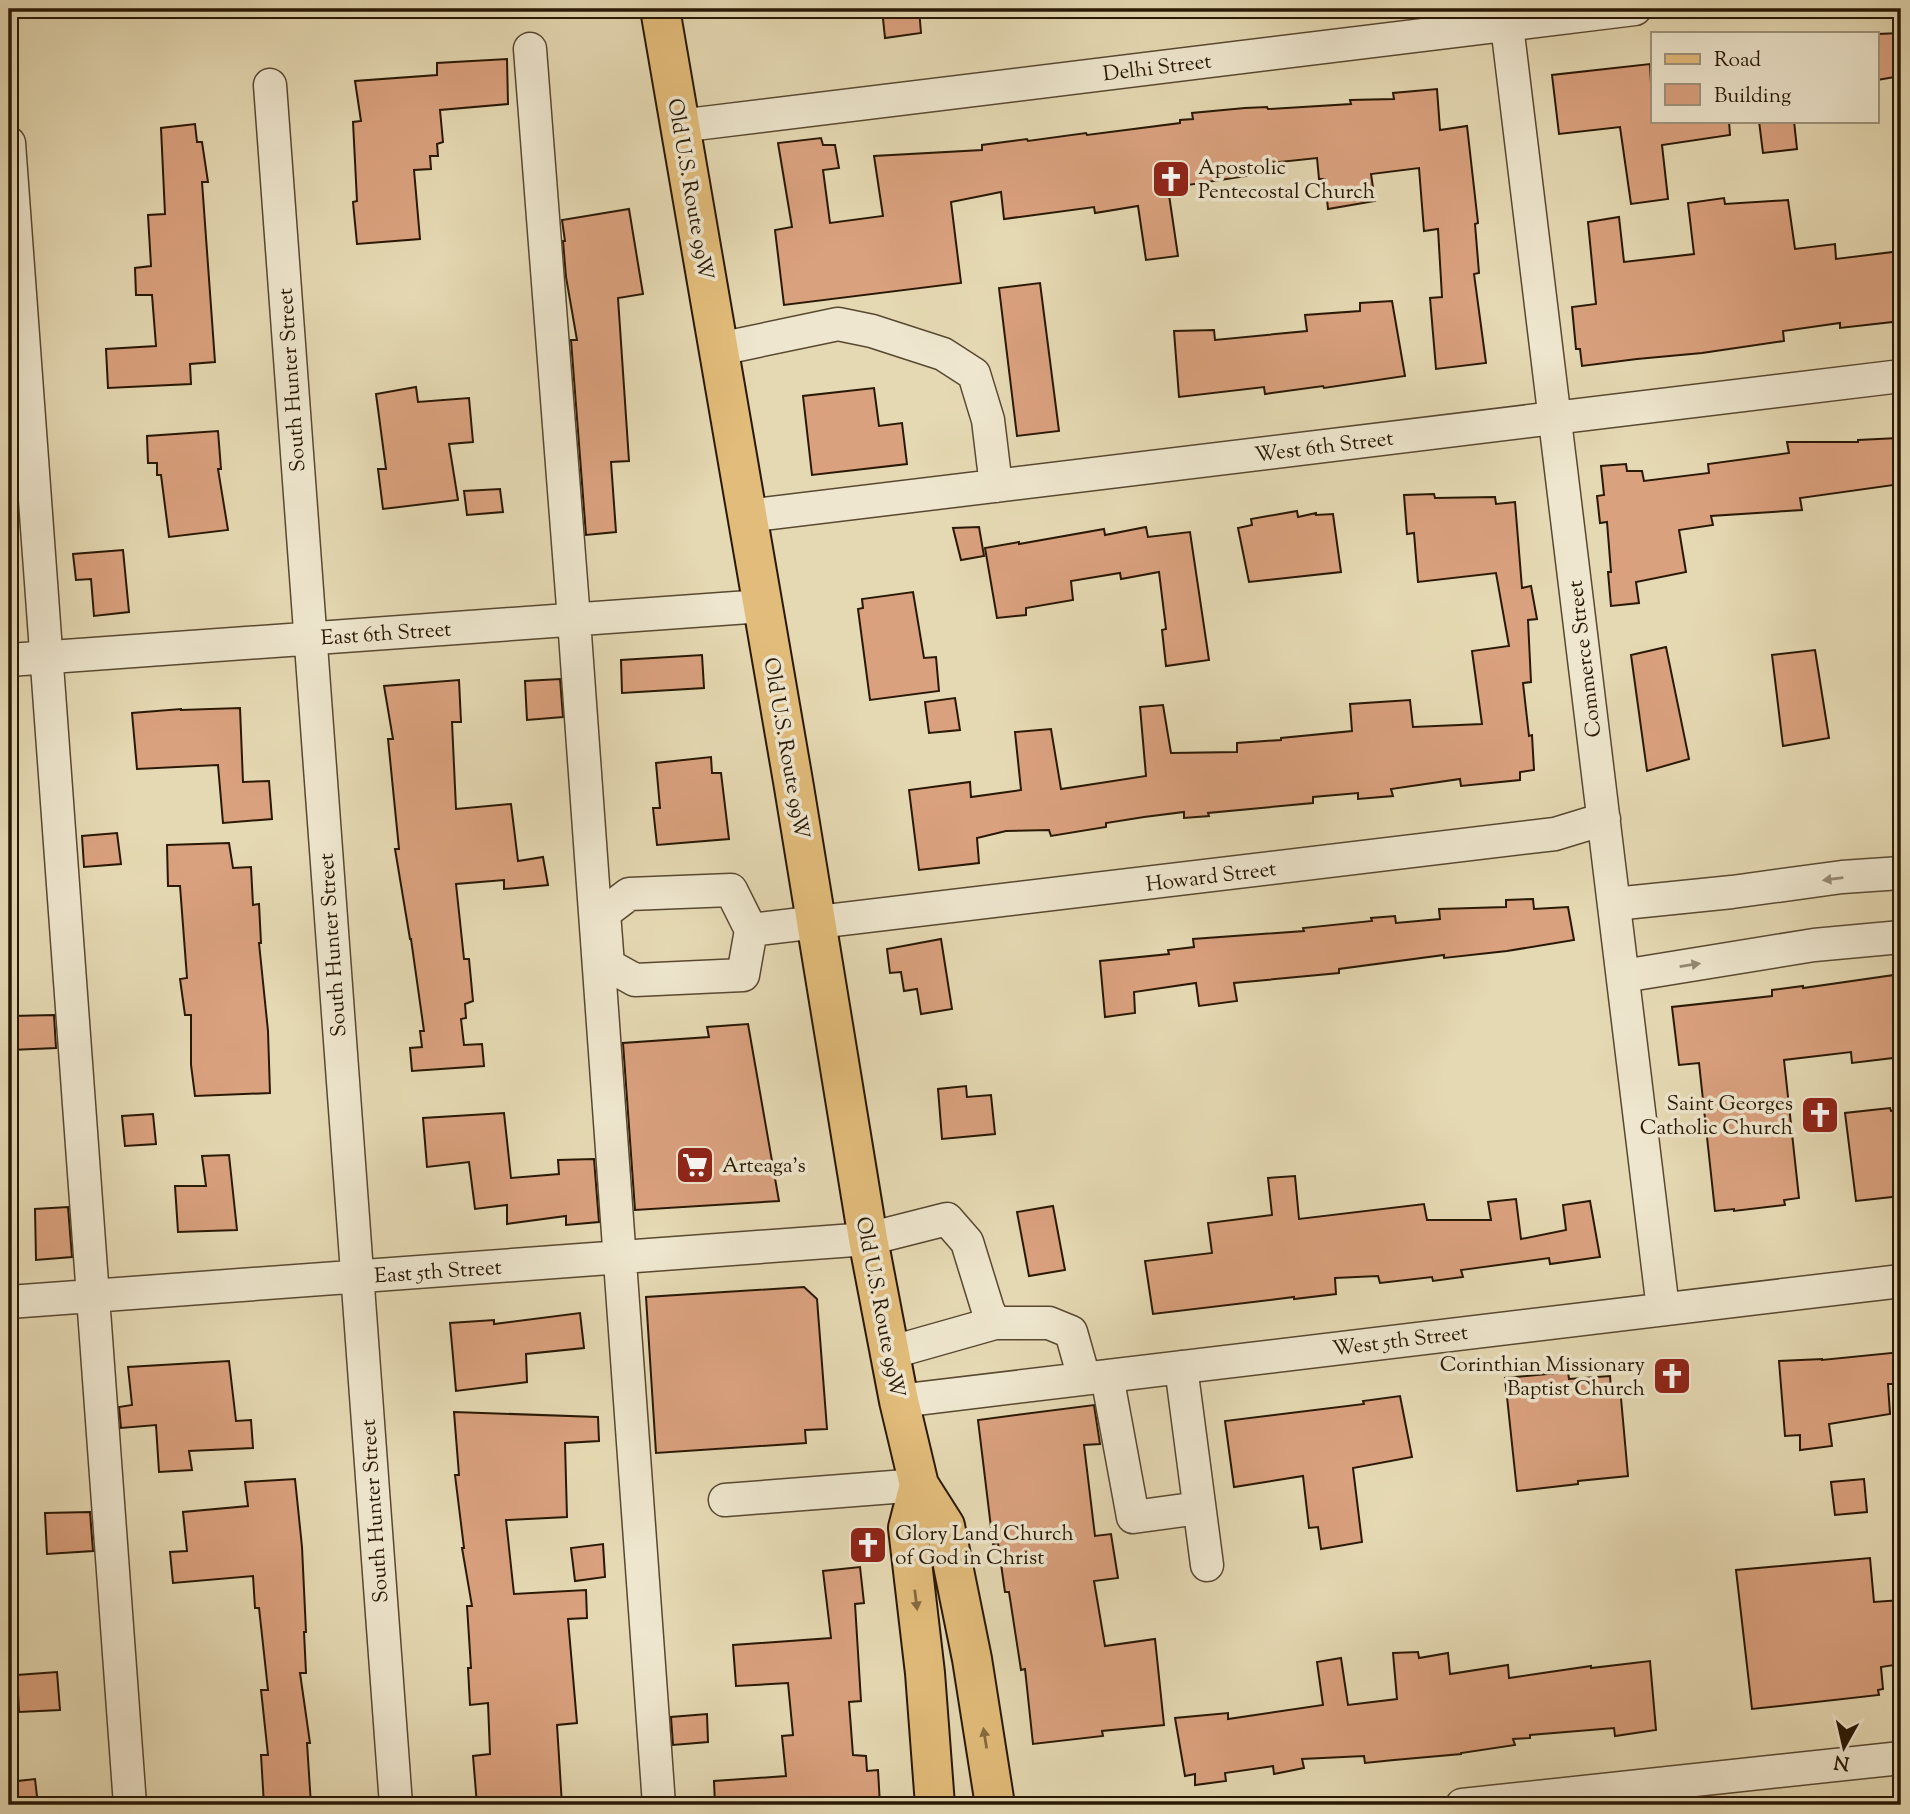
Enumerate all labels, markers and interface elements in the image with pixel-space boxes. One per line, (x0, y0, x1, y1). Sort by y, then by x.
legend (1651, 32, 1878, 122)
text: Road (1714, 46, 1761, 76)
street label: Delhi Street (1101, 47, 1213, 91)
text: Building (1714, 82, 1791, 112)
street label: Old U.S. Route 99W (658, 96, 720, 282)
place label: Apostolic Pentecostal Church (1198, 154, 1375, 208)
church icon: Apostolic Pentecostal Church (1150, 158, 1192, 200)
street label: South Hunter Street (272, 287, 314, 473)
street label: West 6th Street (1253, 425, 1395, 471)
street label: Commerce Street (1561, 579, 1611, 739)
street label: East 6th Street (320, 615, 452, 655)
street label: Old U.S. Route 99W (754, 655, 816, 841)
street label: South Hunter Street (313, 852, 355, 1038)
street label: Howard Street (1144, 855, 1278, 901)
one-way arrow (1822, 873, 1844, 884)
one-way arrow (1679, 959, 1701, 970)
place label: Saint Georges Catholic Church (1640, 1090, 1793, 1144)
church icon: Saint Georges Catholic Church (1799, 1094, 1841, 1136)
supermarket icon: Arteaga's (674, 1144, 716, 1186)
place label: Arteaga's (722, 1152, 806, 1182)
street label: Old U.S. Route 99W (847, 1214, 911, 1400)
street label: East 5th Street (373, 1254, 503, 1292)
street label: West 5th Street (1331, 1319, 1470, 1365)
place label: Corinthian Missionary Baptist Church (1440, 1351, 1646, 1405)
church icon: Corinthian Missionary Baptist Church (1651, 1355, 1693, 1397)
street label: South Hunter Street (355, 1418, 397, 1604)
place label: Glory Land Church of God in Christ (895, 1520, 1074, 1574)
church icon: Glory Land Church of God in Christ (847, 1524, 889, 1566)
one-way arrow (911, 1589, 922, 1611)
north arrow (1808, 1713, 1878, 1783)
one-way arrow (979, 1727, 990, 1749)
text: N (1833, 1747, 1851, 1776)

